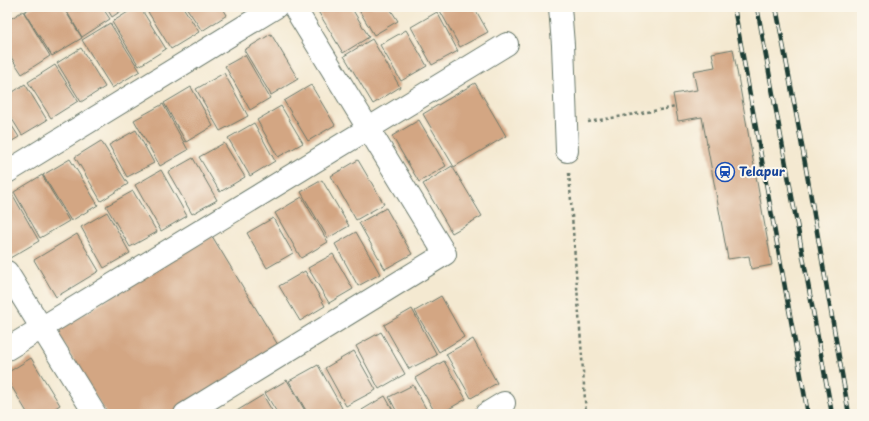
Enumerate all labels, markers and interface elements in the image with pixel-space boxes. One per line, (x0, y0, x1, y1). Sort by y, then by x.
station icon: Telapur (714, 161, 736, 183)
place label: Telapur (739, 162, 786, 180)

